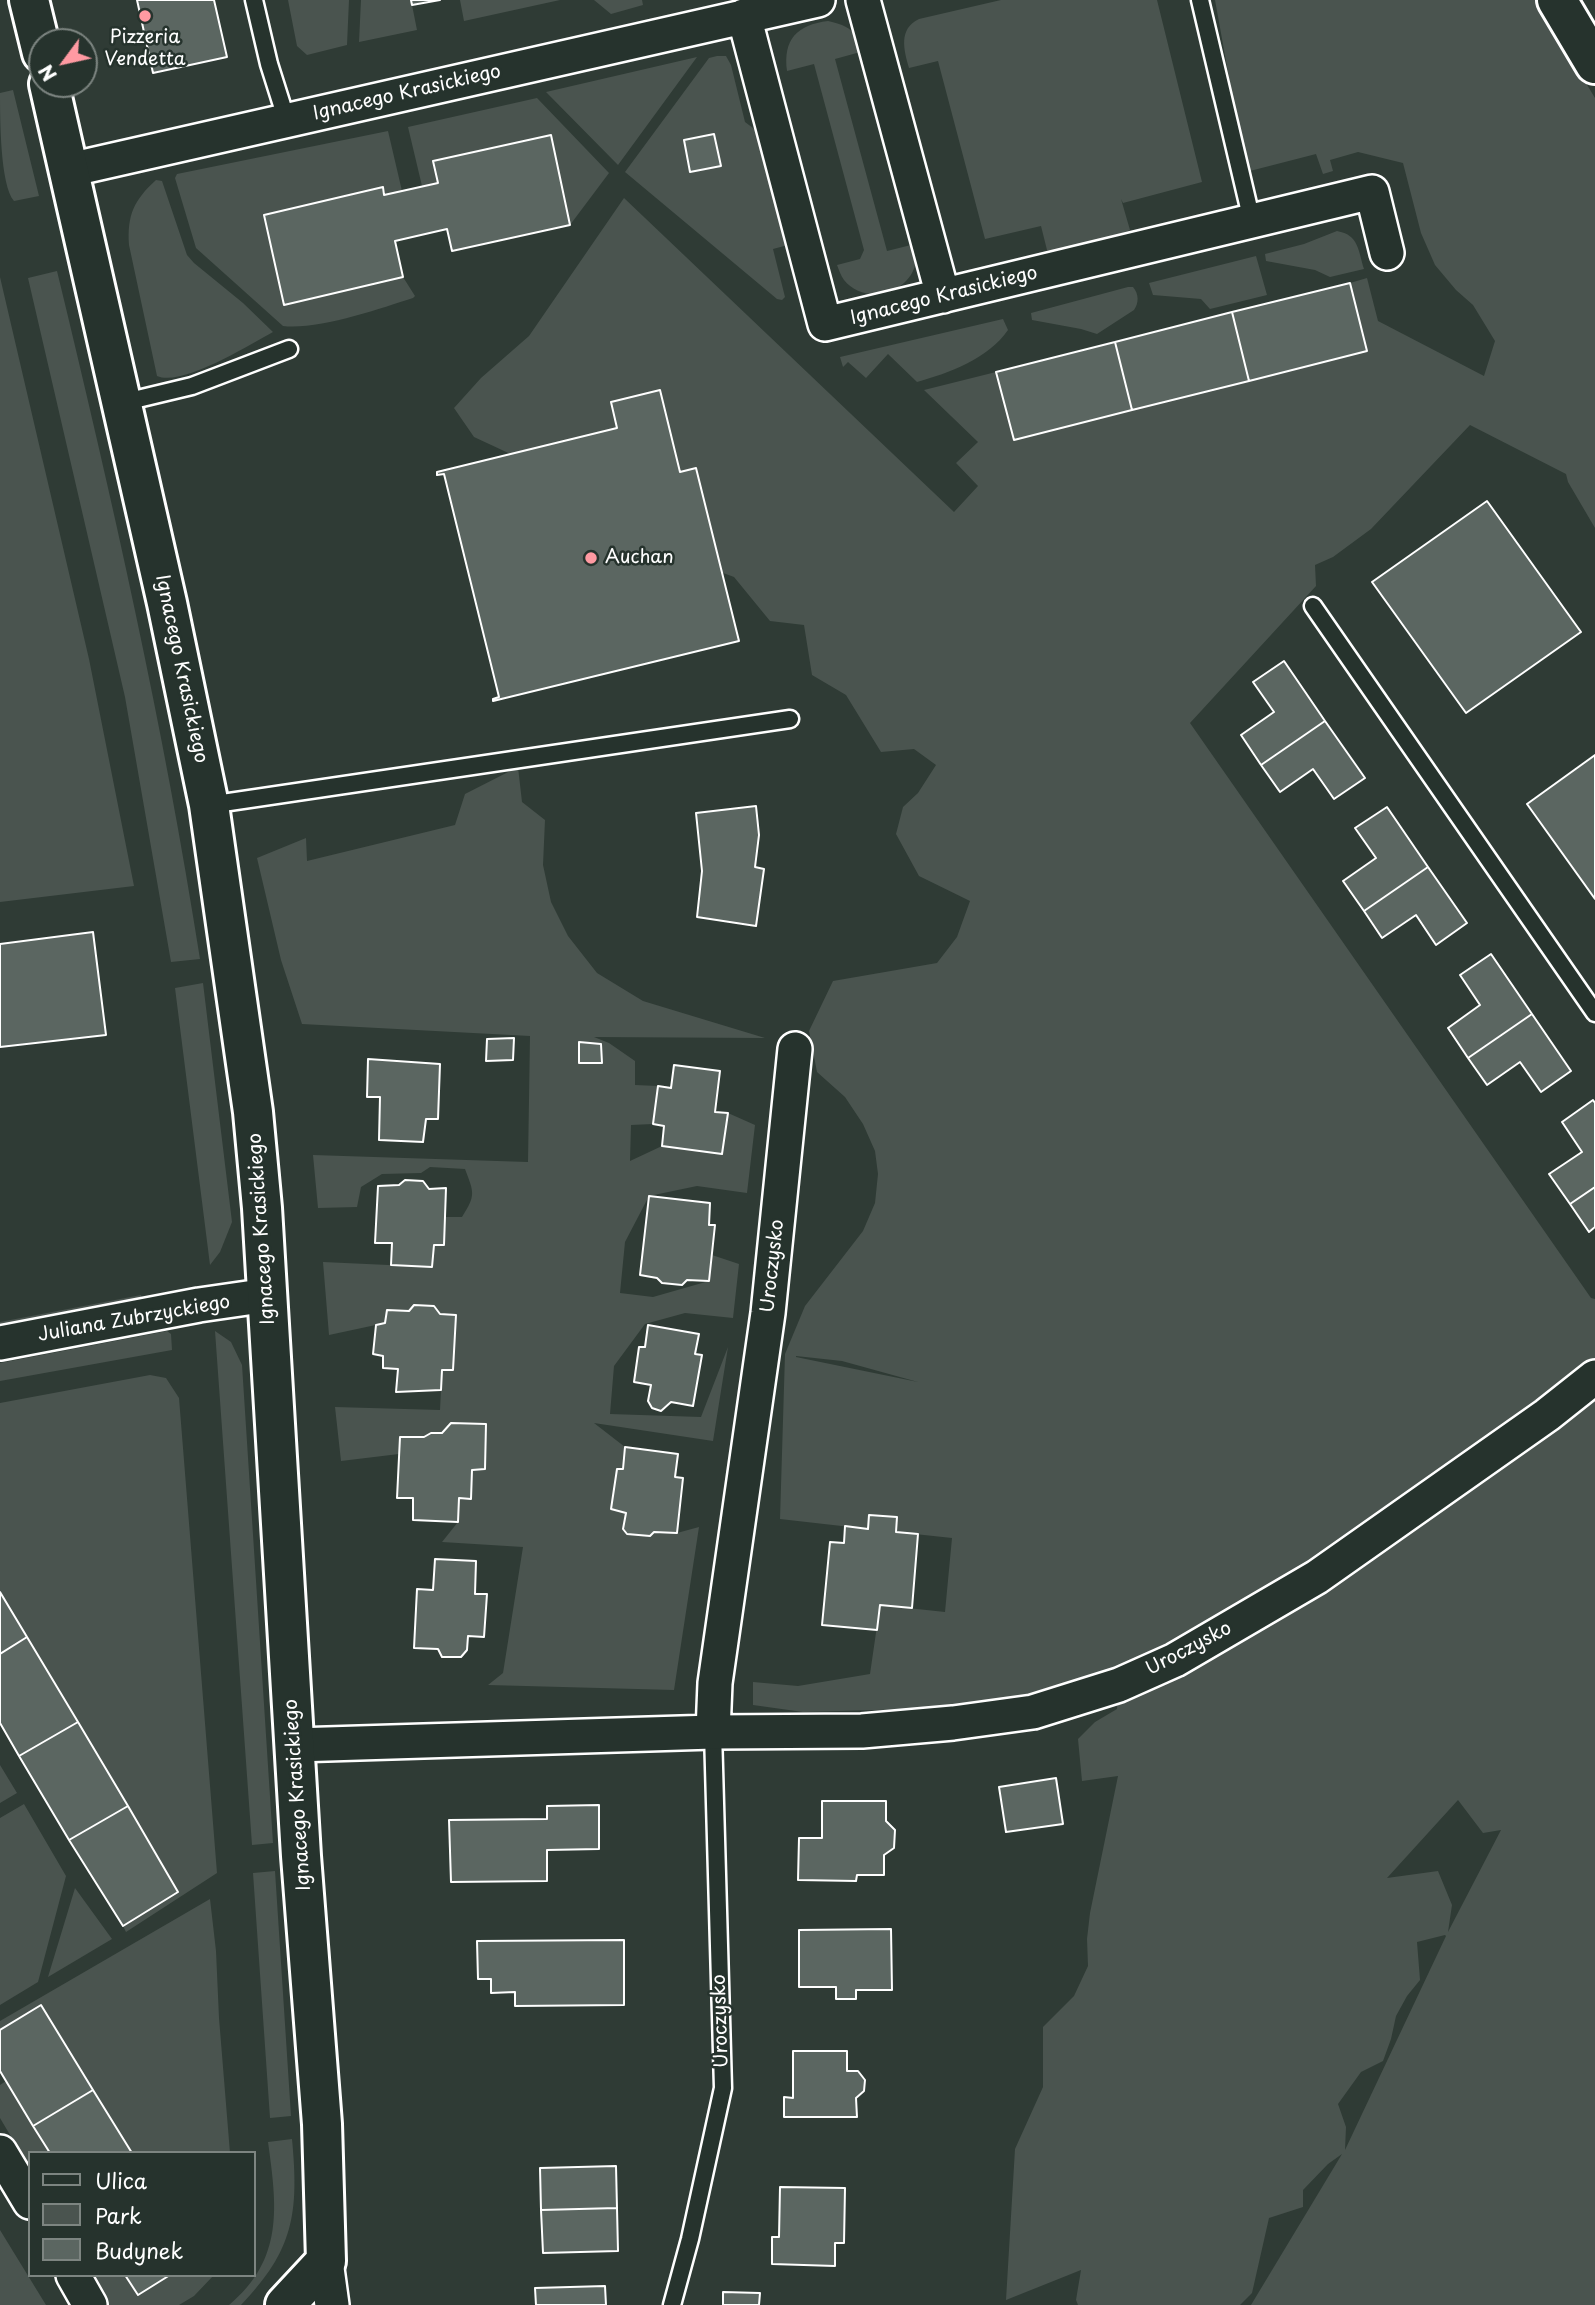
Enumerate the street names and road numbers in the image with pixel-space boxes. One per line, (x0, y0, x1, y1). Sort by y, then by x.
street label: Ignacego Krasickiego (311, 60, 503, 126)
street label: Ignacego Krasickiego (848, 262, 1040, 330)
street label: Ignacego Krasickiego (150, 573, 212, 765)
street label: Ignacego Krasickiego (244, 1132, 280, 1326)
street label: Uroczysko (757, 1218, 789, 1314)
street label: Juliana Zubrzyckiego (36, 1291, 232, 1347)
street label: Uroczysko (1142, 1617, 1236, 1681)
street label: Ignacego Krasickiego (280, 1698, 316, 1892)
street label: Uroczysko (708, 1974, 734, 2068)

